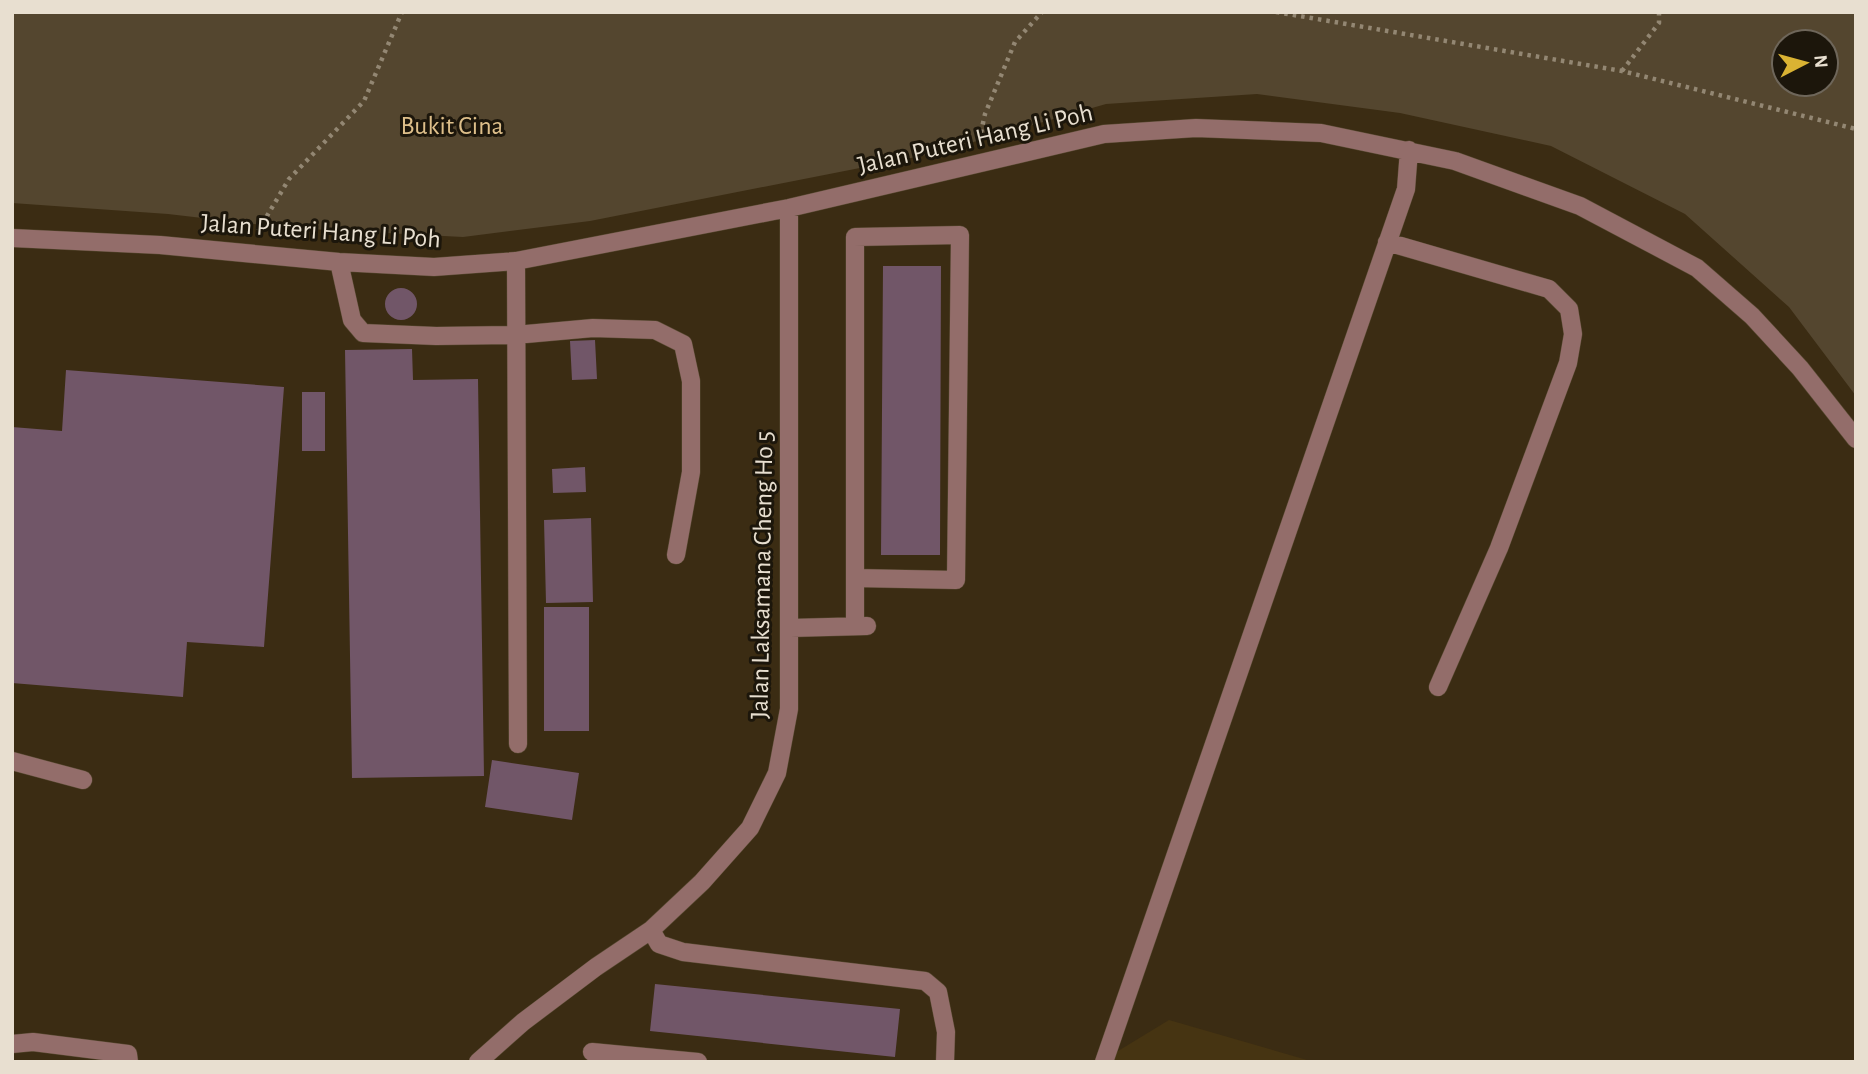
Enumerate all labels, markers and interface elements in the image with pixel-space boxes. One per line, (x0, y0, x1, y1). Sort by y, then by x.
north arrow (1770, 28, 1840, 98)
text: N (1810, 54, 1831, 69)
street label: Jalan Puteri Hang Li Poh (855, 99, 1095, 179)
park label: Bukit Cina (400, 113, 504, 139)
street label: Jalan Puteri Hang Li Poh (200, 210, 442, 252)
street label: Jalan Laksamana Cheng Ho 5 (746, 431, 778, 719)

